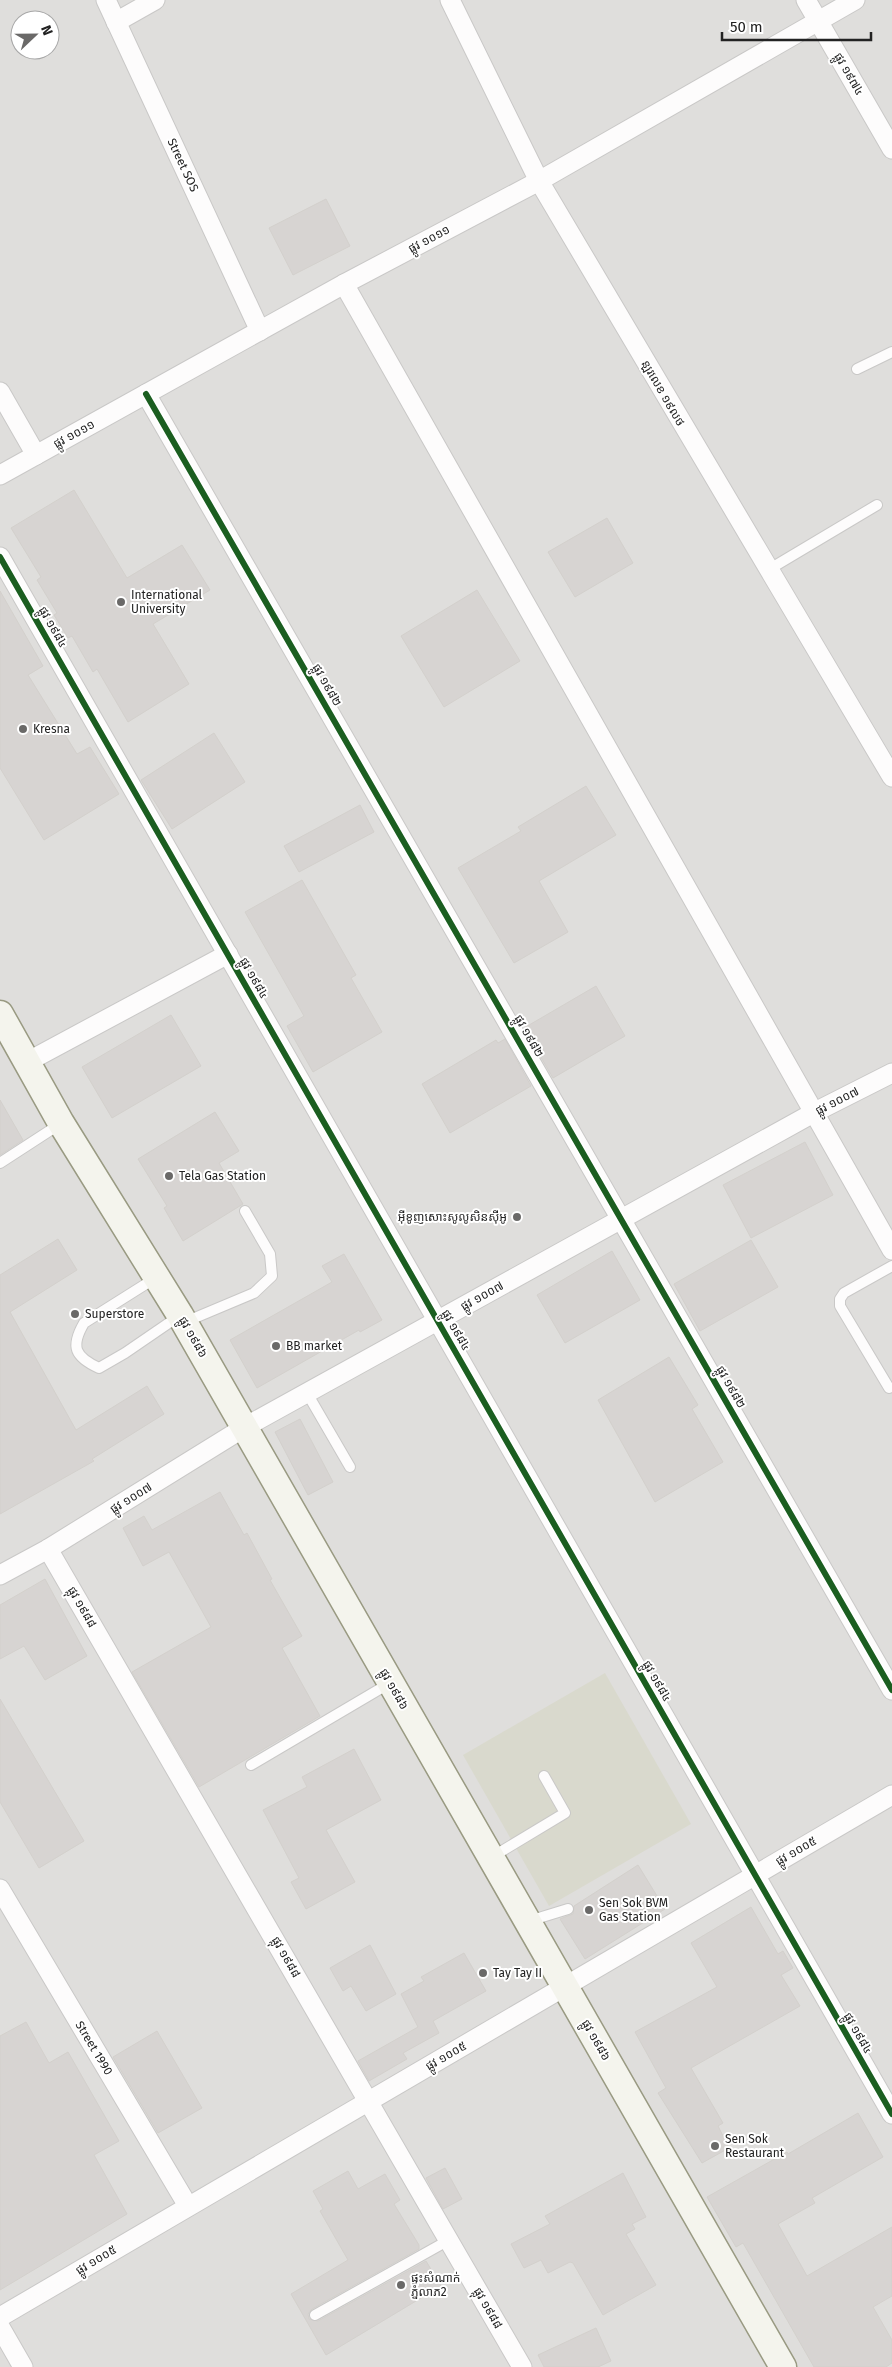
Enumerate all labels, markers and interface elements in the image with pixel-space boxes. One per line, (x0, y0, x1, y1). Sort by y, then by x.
north arrow (10, 10, 60, 60)
scale bar (722, 10, 871, 42)
text: 50 m (730, 18, 763, 36)
text: N (37, 23, 56, 38)
street label: ផ្លូវ ១៩៧៤ (828, 50, 867, 100)
street label: Street SOS (165, 136, 202, 194)
street label: ផ្លូវ ១០១១ (406, 222, 454, 259)
street label: ន្ឡរលេខ ១៩លថ (638, 357, 688, 429)
street label: ផ្លូវ ១០១១ (51, 417, 99, 454)
place label: International University (131, 588, 203, 616)
marker: International University (115, 596, 127, 608)
street label: ផ្លូវ ១៩៨៤ (33, 604, 70, 652)
street label: ផ្លូវ ១៩៨២ (306, 661, 345, 710)
place label: Kresna (33, 722, 70, 736)
marker: Kresna (17, 723, 29, 735)
street label: ផ្លូវ ១៩៨៤ (234, 955, 271, 1003)
street label: ផ្លូវ ១៩៨២ (508, 1012, 547, 1061)
street label: ផ្លូវ ១០០៧ (813, 1084, 863, 1121)
place label: Tela Gas Station (179, 1169, 266, 1183)
marker: Tela Gas Station (163, 1170, 175, 1182)
place label: អ៊ីខូញសោះសូលូសិនស៊ីអូ (398, 1210, 507, 1224)
marker: អ៊ីខូញសោះសូលូសិនស៊ីអូ (511, 1211, 523, 1223)
street label: ផ្លូវ ១០០៧ (458, 1278, 508, 1317)
place label: Superstore (85, 1307, 144, 1321)
street label: ផ្លូវ ១៩៨៤ (436, 1307, 473, 1355)
marker: Superstore (69, 1308, 81, 1320)
street label: ផ្លូវ ១៩៨៦ (173, 1314, 210, 1362)
place label: BB market (286, 1339, 343, 1353)
marker: BB market (270, 1340, 282, 1352)
street label: ផ្លូវ ១៩៨២ (710, 1363, 749, 1412)
street label: ផ្លូវ ១០០៧ (107, 1480, 157, 1519)
street label: ផ្លុវ ១៩៨៨ (62, 1584, 99, 1632)
street label: ផ្លូវ ១៩៨៤ (637, 1658, 674, 1706)
street label: ផ្លូវ ១៩៨៦ (374, 1666, 411, 1714)
street label: ផ្លូវ ១០០៥ (773, 1834, 821, 1871)
place label: Sen Sok BVM Gas Station (599, 1896, 668, 1924)
marker: Sen Sok BVM Gas Station (583, 1904, 595, 1916)
street label: ផ្លុវ ១៩៨៨ (266, 1934, 303, 1982)
place label: Tay Tay II (493, 1966, 542, 1980)
marker: Tay Tay II (477, 1967, 489, 1979)
street label: ផ្លូវ ១៩៨៤ (838, 2010, 875, 2058)
street label: ផ្លូវ ១៩៨៦ (576, 2017, 613, 2065)
street label: Street 1990 (72, 2019, 116, 2078)
street label: ផ្លូវ ១០០៥ (423, 2039, 471, 2076)
place label: Sen Sok Restaurant (725, 2132, 785, 2160)
marker: Sen Sok Restaurant (709, 2140, 721, 2152)
street label: ផ្លូវ ១០០៥ (73, 2242, 121, 2281)
place label: ផ្ទះសំណាក់ ភ្នំលាភ2 (411, 2271, 460, 2299)
marker: ផ្ទះសំណាក់ ភ្នំលាភ2 (395, 2279, 407, 2291)
street label: ផ្លុវ ១៩៨៨ (468, 2285, 505, 2333)

